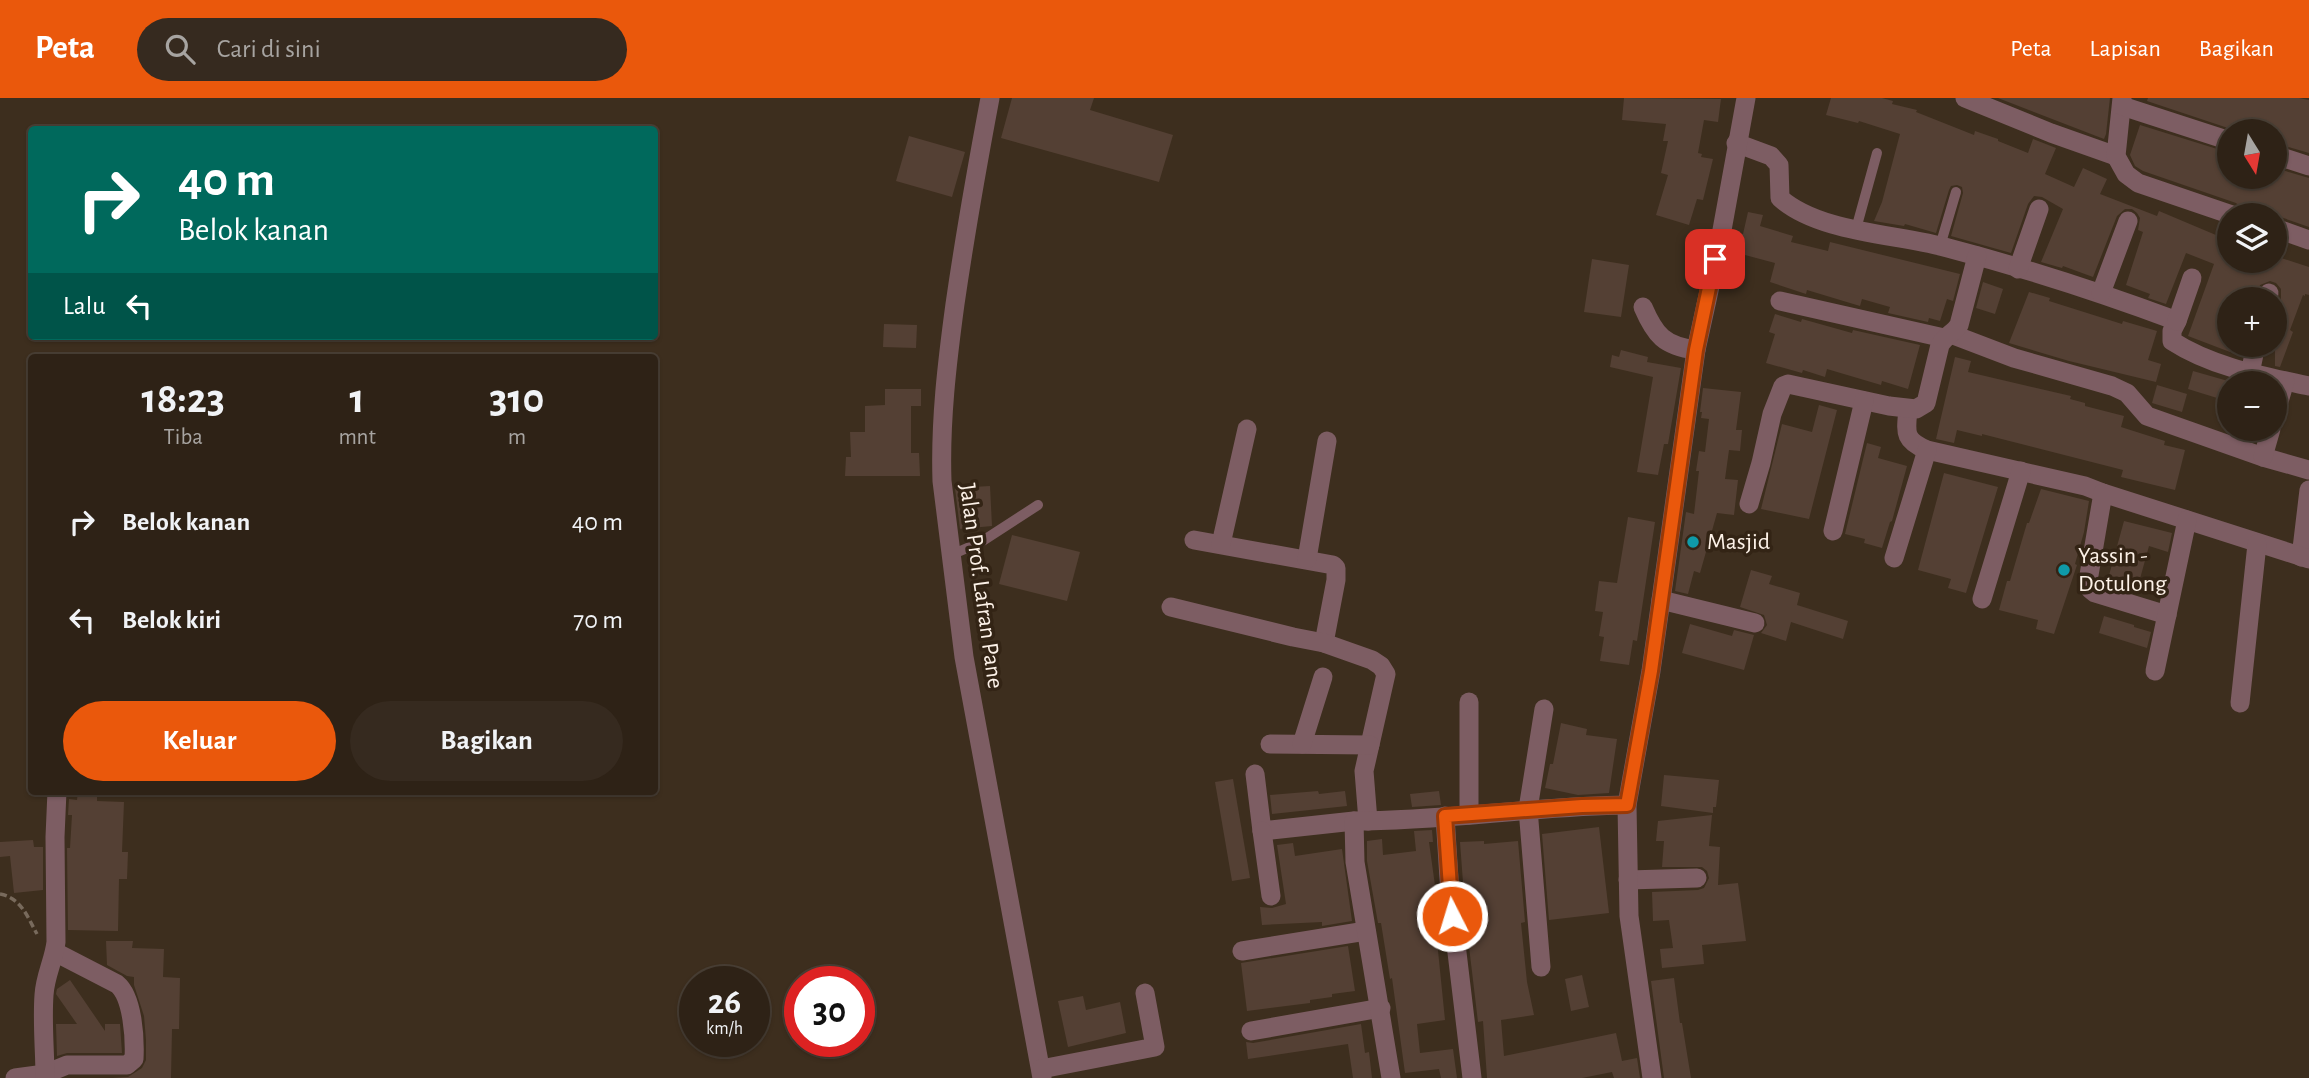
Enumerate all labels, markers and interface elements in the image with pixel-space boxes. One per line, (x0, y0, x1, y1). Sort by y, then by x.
search box (137, 18, 627, 81)
icon: search (161, 30, 199, 68)
text: Peta (35, 32, 95, 65)
text: Cari di sini (217, 36, 321, 62)
text: Peta (2010, 37, 2052, 61)
text: Lapisan (2090, 37, 2161, 61)
text: Bagikan (2199, 37, 2274, 61)
north arrow (2217, 119, 2287, 189)
map controls (2217, 119, 2287, 441)
icon: right (63, 154, 154, 245)
text: 40 m (178, 156, 275, 205)
button: layers (2217, 203, 2287, 273)
text: Belok kanan (178, 214, 329, 246)
pin (1685, 229, 1745, 289)
icon: arrive (1696, 240, 1734, 278)
icon: left (120, 287, 158, 325)
button: + (2217, 287, 2287, 357)
text: Lalu (63, 293, 106, 319)
button: − (2217, 371, 2287, 441)
text: 18:23 (142, 378, 225, 420)
text: 1 (350, 378, 365, 420)
text: 310 (489, 378, 544, 420)
text: Tiba (164, 426, 203, 449)
text: mnt (338, 426, 376, 449)
text: m (508, 426, 526, 449)
street label: Jalan Prof. Lafran Pane (955, 482, 1007, 690)
icon: right (63, 503, 101, 541)
text: Belok kanan (122, 509, 250, 535)
text: 40 m (572, 509, 623, 535)
place label: Masjid (1707, 530, 1770, 554)
marker: Masjid (1685, 534, 1701, 550)
place label: Yassin - Dotulong (2078, 544, 2167, 596)
marker: Yassin - Dotulong (2056, 562, 2072, 578)
icon: left (63, 601, 101, 639)
text: Belok kiri (122, 607, 221, 633)
text: 70 m (573, 607, 623, 633)
button: Keluar (63, 701, 336, 781)
button: Bagikan (350, 701, 623, 781)
position arrow (1415, 879, 1489, 953)
speed limit sign: 30 (784, 966, 875, 1057)
text: 26 (708, 985, 741, 1020)
text: km/h (706, 1020, 743, 1038)

